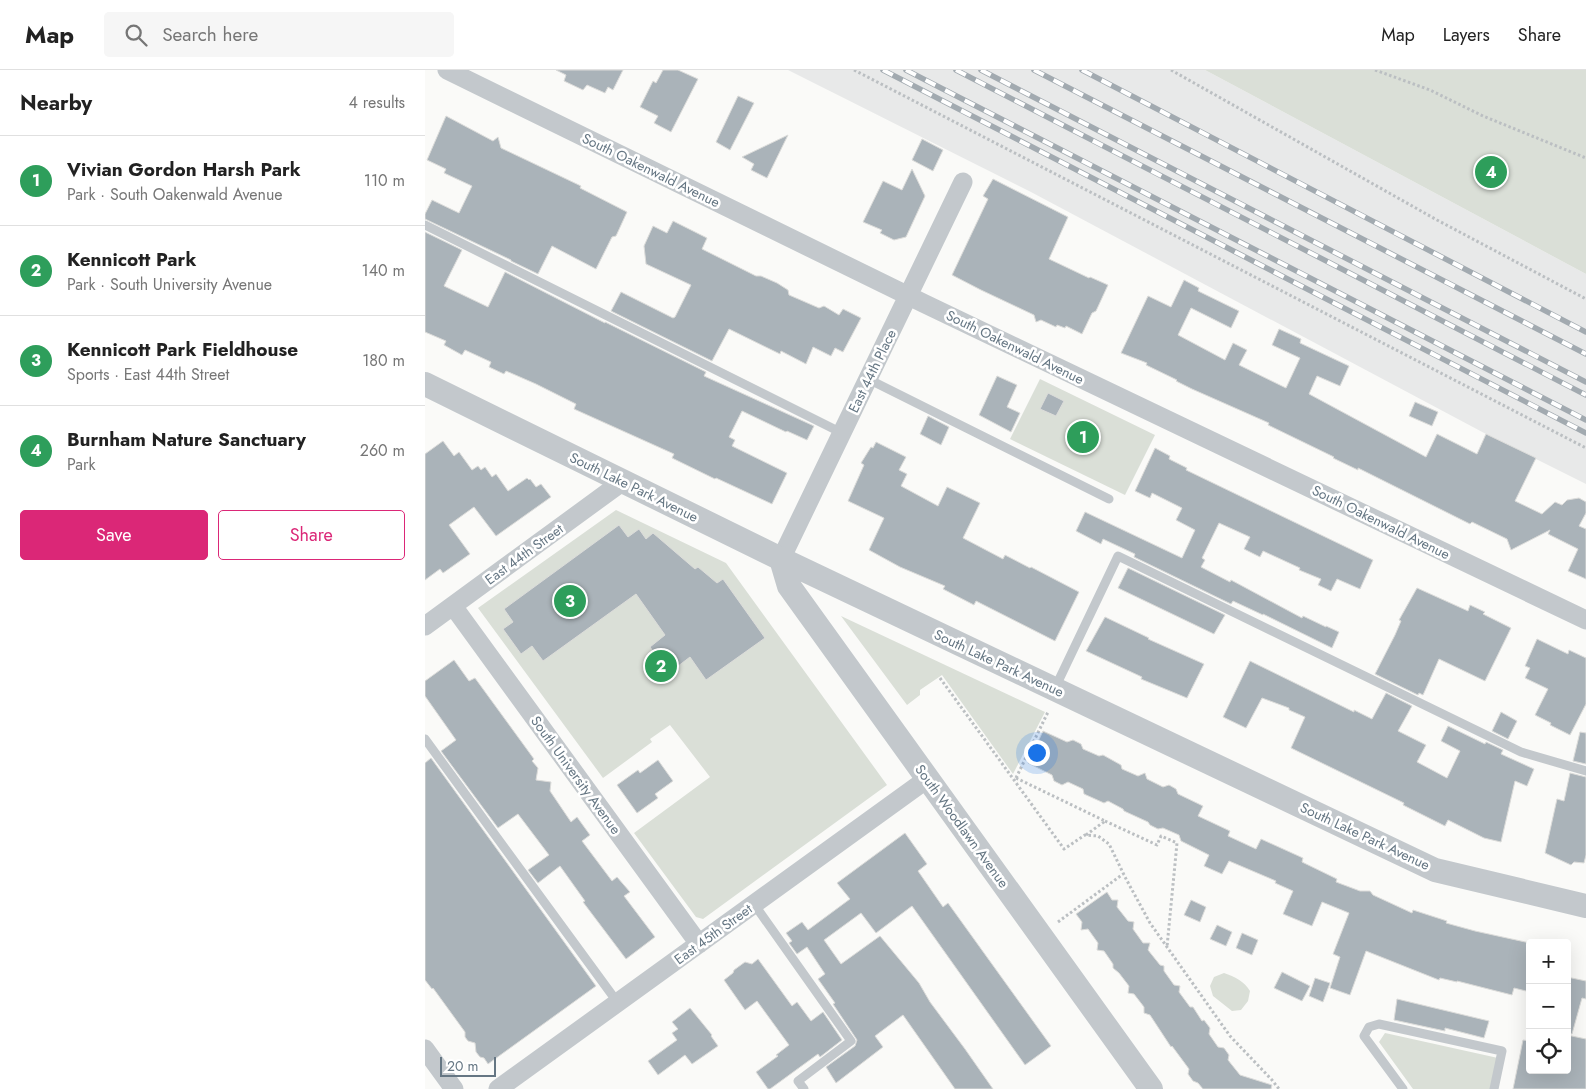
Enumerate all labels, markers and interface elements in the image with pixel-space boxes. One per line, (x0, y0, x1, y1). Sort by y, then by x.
search box (104, 12, 454, 57)
text: Map (25, 17, 74, 52)
icon: search (122, 21, 150, 49)
text: Search here (162, 21, 258, 48)
text: Map (1381, 22, 1415, 48)
text: Layers (1443, 22, 1490, 48)
text: Share (1518, 22, 1561, 48)
text: Nearby (20, 88, 92, 118)
text: 4 results (349, 91, 405, 114)
street label: South Oakenwald Avenue (579, 128, 723, 212)
pin: 4 (1475, 153, 1507, 191)
text: Vivian Gordon Harsh Park (67, 156, 301, 183)
text: 1 (32, 169, 40, 192)
text: 110 m (364, 169, 405, 192)
text: Park · South Oakenwald Avenue (67, 183, 283, 206)
text: Kennicott Park (67, 246, 196, 273)
text: 2 (31, 259, 41, 282)
text: 140 m (362, 259, 405, 282)
text: Park · South University Avenue (67, 273, 272, 296)
street label: South Oakenwald Avenue (943, 305, 1087, 389)
street label: East 44th Place (843, 326, 901, 416)
text: Kennicott Park Fieldhouse (67, 336, 298, 363)
text: 3 (31, 349, 41, 372)
text: 180 m (362, 349, 405, 372)
text: Sports · East 44th Street (67, 363, 229, 386)
pin: 1 (1067, 418, 1099, 456)
text: Burnham Nature Sanctuary (67, 426, 306, 453)
text: 4 (30, 439, 42, 462)
text: 260 m (360, 439, 405, 462)
street label: South Lake Park Avenue (566, 447, 702, 527)
text: Park (67, 453, 96, 476)
street label: South Oakenwald Avenue (1309, 480, 1453, 564)
button: Save (20, 510, 208, 560)
button: Share (218, 510, 405, 560)
street label: East 44th Street (481, 518, 568, 589)
pin: 3 (554, 582, 586, 620)
street label: South Lake Park Avenue (931, 624, 1067, 702)
pin: 2 (645, 647, 677, 685)
street label: South University Avenue (526, 712, 626, 838)
your location (1024, 740, 1050, 766)
street label: South Woodlawn Avenue (910, 760, 1014, 892)
street label: South Lake Park Avenue (1297, 797, 1433, 875)
street label: East 45th Street (670, 898, 757, 969)
map controls (1526, 939, 1571, 1074)
button: + (1526, 939, 1571, 984)
button: − (1526, 984, 1571, 1029)
button: locate (1526, 1029, 1571, 1074)
scale bar (440, 1054, 496, 1077)
text: 20 m (447, 1056, 479, 1076)

